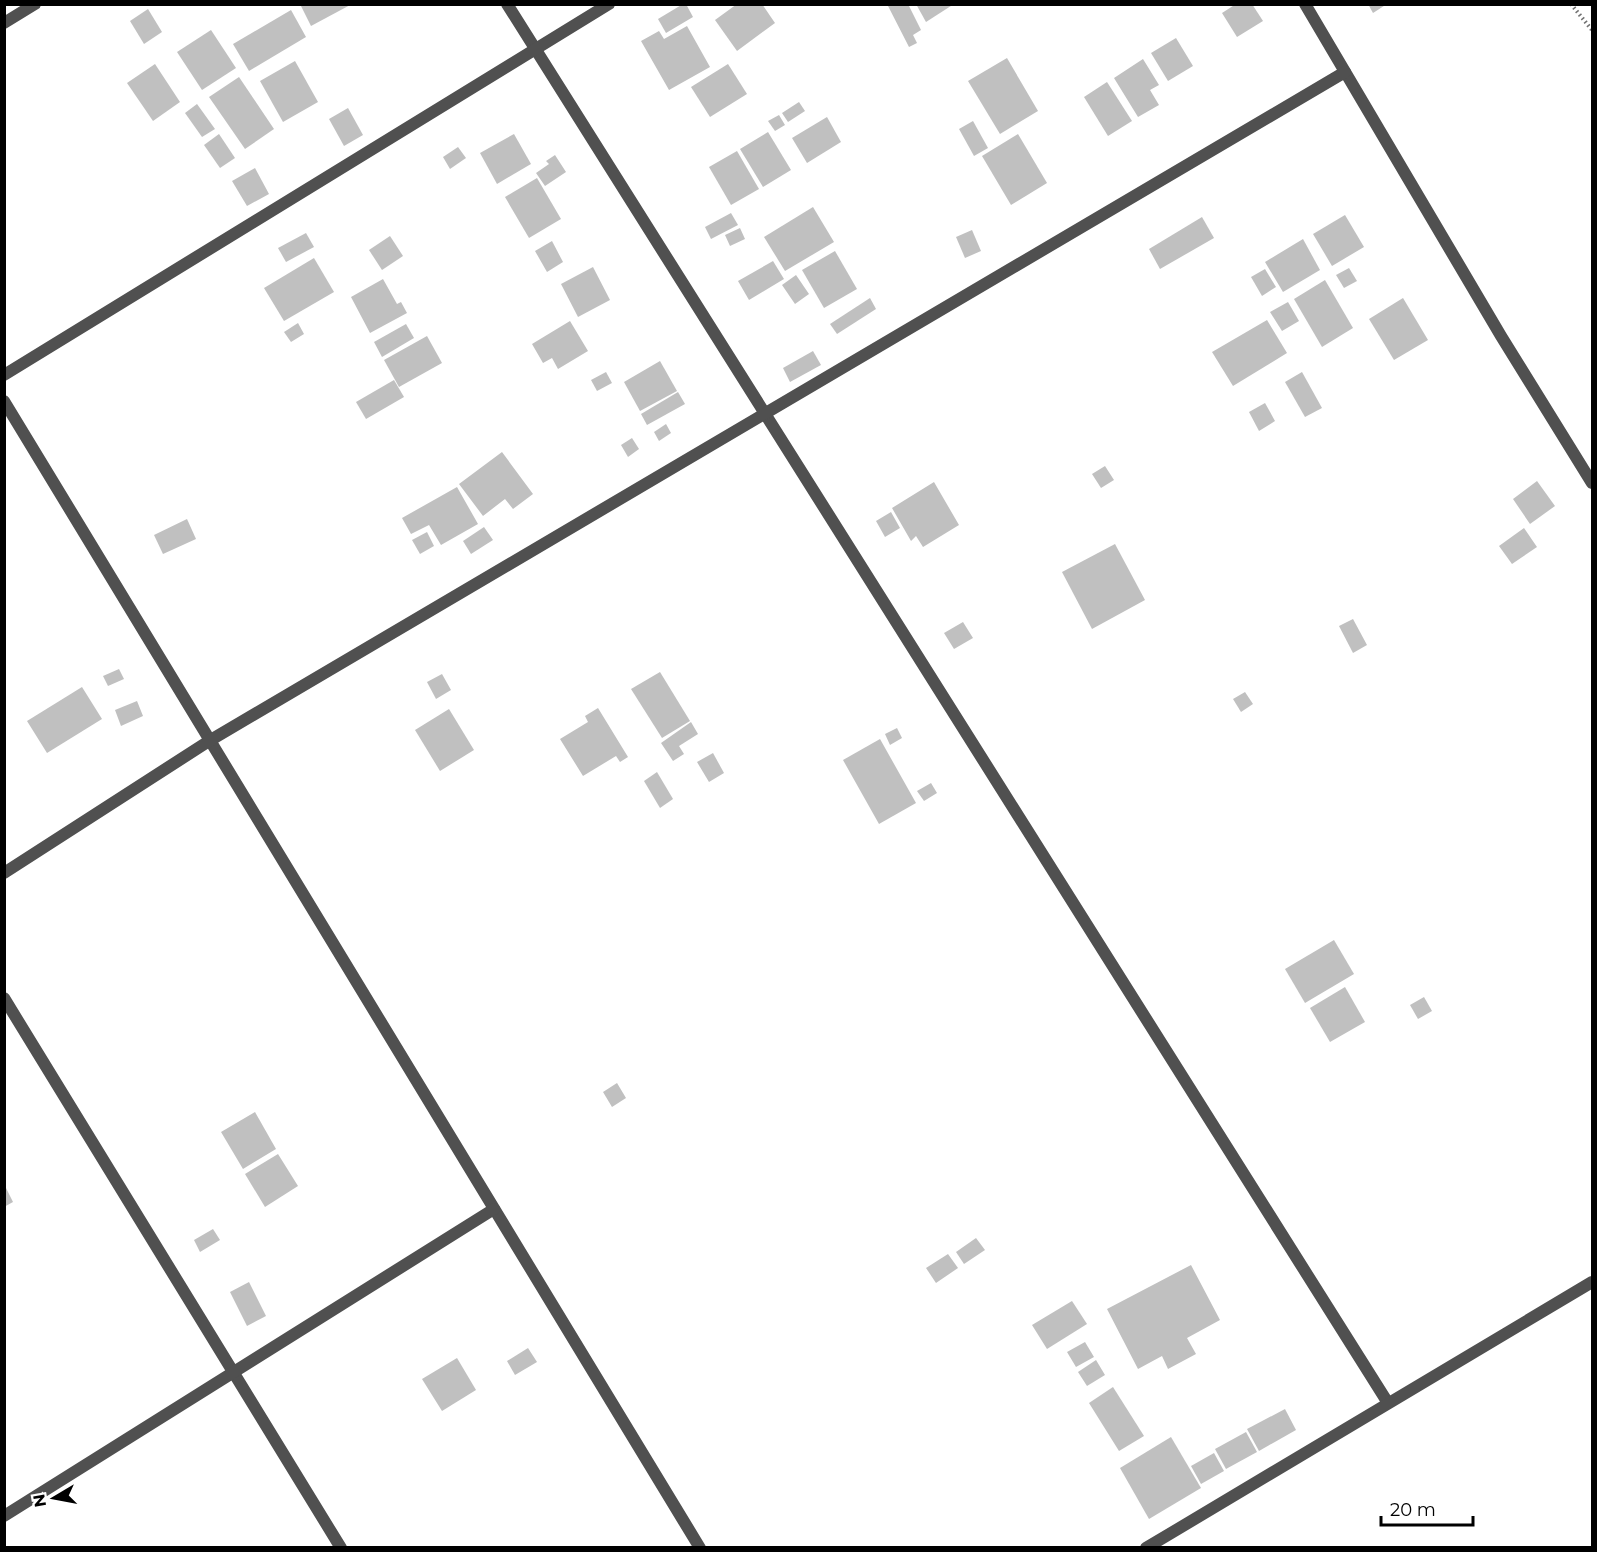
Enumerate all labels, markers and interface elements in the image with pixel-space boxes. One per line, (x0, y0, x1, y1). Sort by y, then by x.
north arrow (24, 1468, 84, 1528)
scale bar (1381, 1489, 1472, 1527)
text: N (29, 1492, 50, 1509)
text: 20 m (1390, 1499, 1436, 1521)

